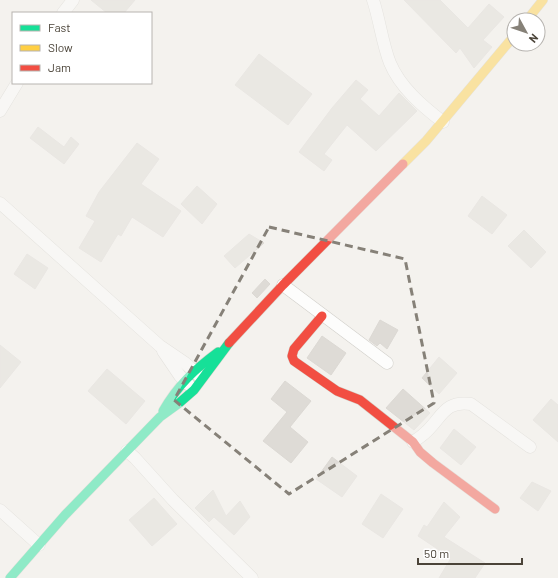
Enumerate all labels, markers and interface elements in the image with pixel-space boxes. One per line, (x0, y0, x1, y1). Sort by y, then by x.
legend (12, 12, 152, 84)
north arrow (506, 12, 546, 52)
text: Fast (48, 20, 71, 34)
text: N (527, 32, 541, 46)
text: Slow (48, 40, 73, 54)
text: Jam (48, 60, 71, 74)
scale bar (418, 540, 522, 566)
text: 50 m (424, 546, 449, 560)

